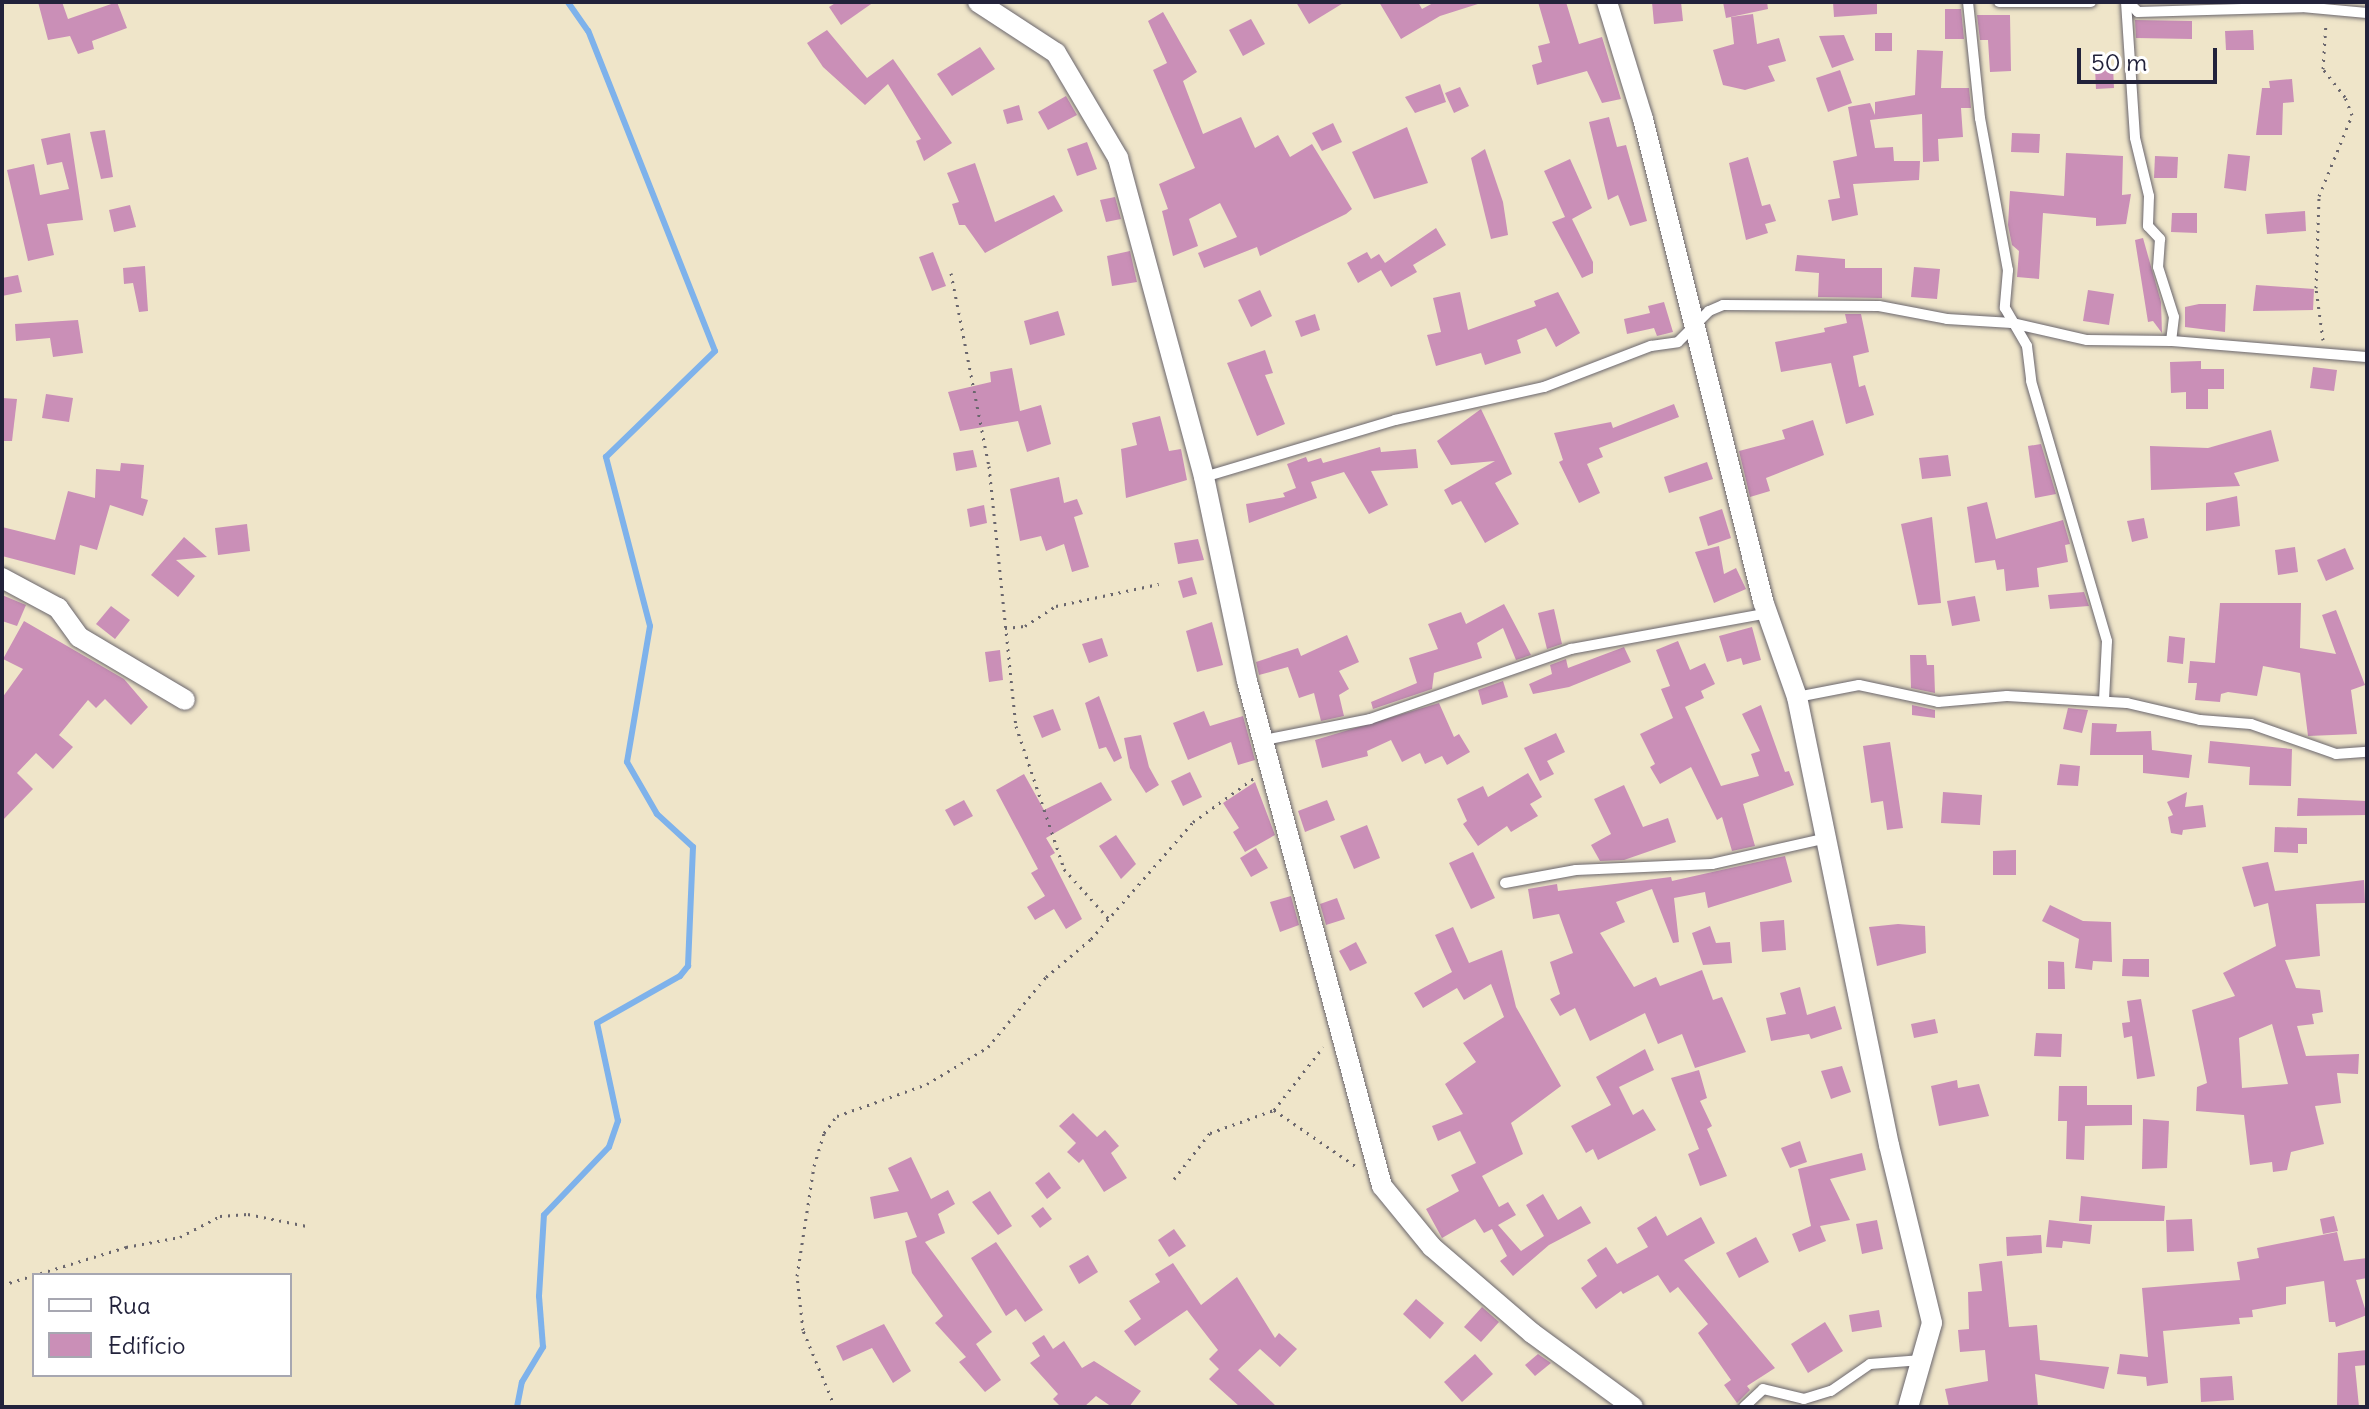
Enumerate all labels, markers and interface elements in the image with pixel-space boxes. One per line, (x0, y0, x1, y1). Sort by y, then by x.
scale bar (2081, 32, 2221, 82)
text: 50 m (2091, 47, 2147, 77)
legend (32, 1273, 292, 1377)
text: Rua (108, 1290, 151, 1320)
text: Edifício (108, 1330, 186, 1360)

